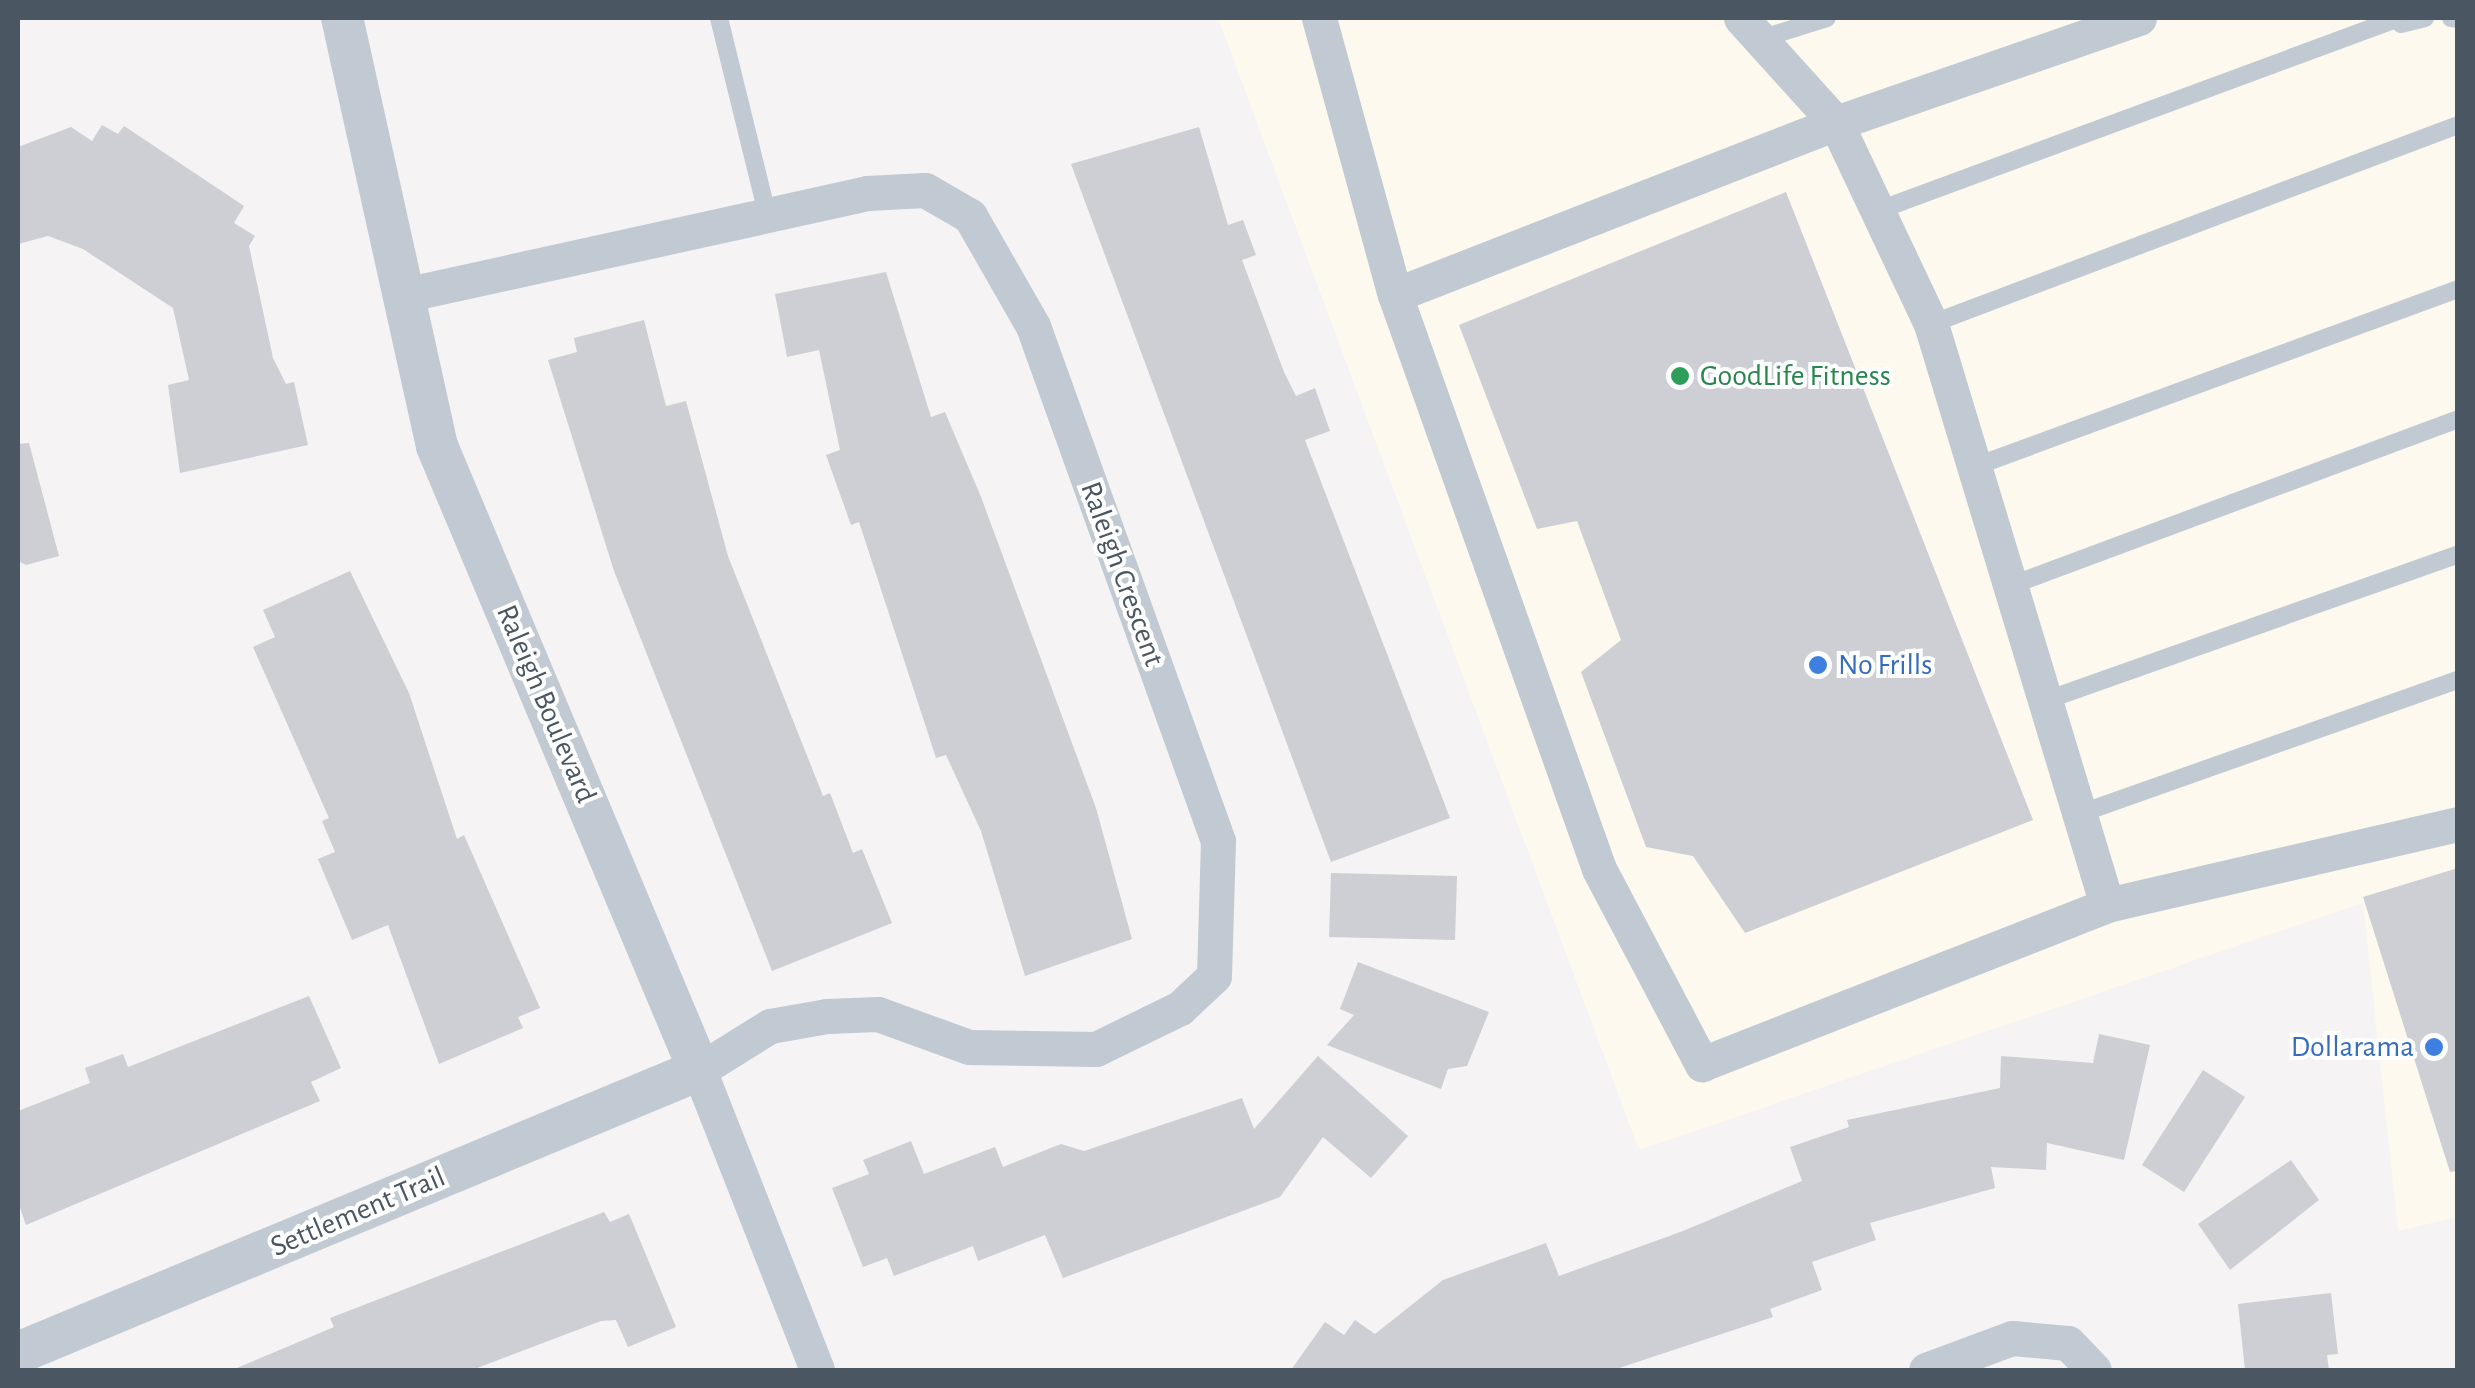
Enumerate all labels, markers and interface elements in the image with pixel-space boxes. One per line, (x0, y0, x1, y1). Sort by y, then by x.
place label: GoodLife Fitness (1700, 358, 1891, 394)
marker: GoodLife Fitness (1669, 365, 1691, 387)
street label: Raleigh Crescent (1072, 477, 1172, 671)
street label: Raleigh Boulevard (488, 600, 604, 808)
place label: No Frills (1838, 647, 1932, 683)
marker: No Frills (1807, 654, 1829, 676)
place label: Dollarama (2291, 1029, 2414, 1065)
marker: Dollarama (2423, 1036, 2445, 1058)
street label: Settlement Trail (265, 1159, 451, 1265)

